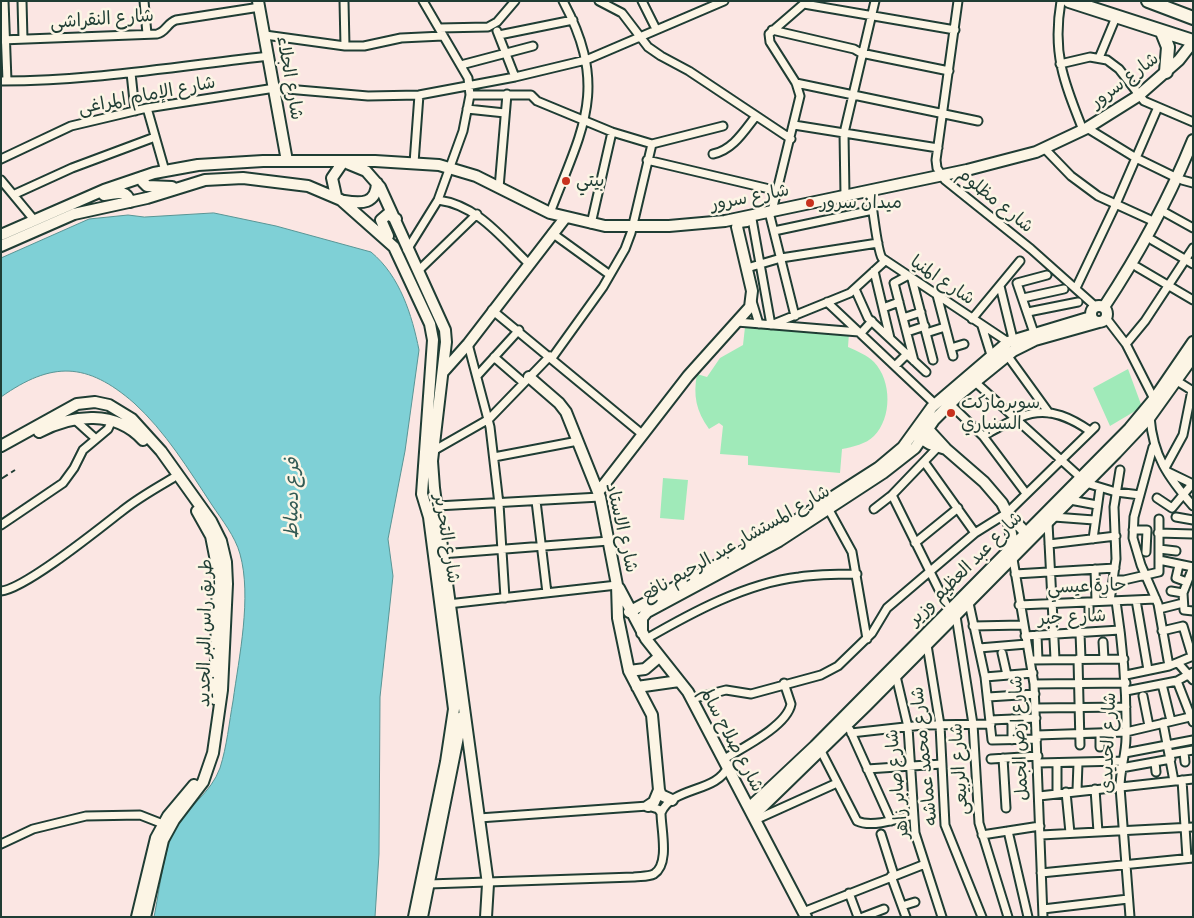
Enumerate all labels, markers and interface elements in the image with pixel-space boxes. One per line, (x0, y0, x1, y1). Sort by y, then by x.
street label: شارع النقراشى (50, 6, 154, 34)
street label: شارع الجلاء (271, 34, 307, 122)
street label: شارع سرور (1087, 48, 1163, 114)
street label: شارع الإمام المراغى (77, 72, 217, 120)
street label: شارع مظلوم (953, 164, 1037, 238)
place label: بيتي (576, 170, 605, 192)
marker: بيتي (560, 175, 572, 187)
street label: شارع سرور (709, 180, 791, 216)
place label: ميدان سرور (820, 192, 902, 214)
marker: ميدان سرور (804, 197, 816, 209)
street label: شارع المنيا (906, 252, 978, 310)
place label: سوبرماركت السنباري (961, 392, 1040, 434)
marker: سوبرماركت السنباري (945, 407, 957, 419)
water label: فرع دمياط (281, 458, 305, 538)
street label: شارع الاستاد (600, 481, 642, 575)
street label: شارع المستشار عبد الرحيم نافع (638, 481, 834, 607)
street label: شارع التحرير (428, 493, 464, 585)
street label: شارع عبد العظيم وزير (904, 507, 1028, 631)
street label: طريق راس البر الجديد (194, 559, 218, 707)
street label: حارة عيسي (1047, 575, 1127, 599)
street label: شارع جبر (1037, 605, 1107, 631)
street label: شارع ارض الجمل (1006, 675, 1034, 801)
street label: شارع صلاح سالم (694, 684, 768, 796)
street label: شارع محمد عماشه (907, 685, 943, 827)
street label: شارع الحديدى (1096, 692, 1122, 794)
street label: شارع الربيعى (946, 722, 974, 816)
street label: شارع صابر زاهر (881, 728, 915, 840)

